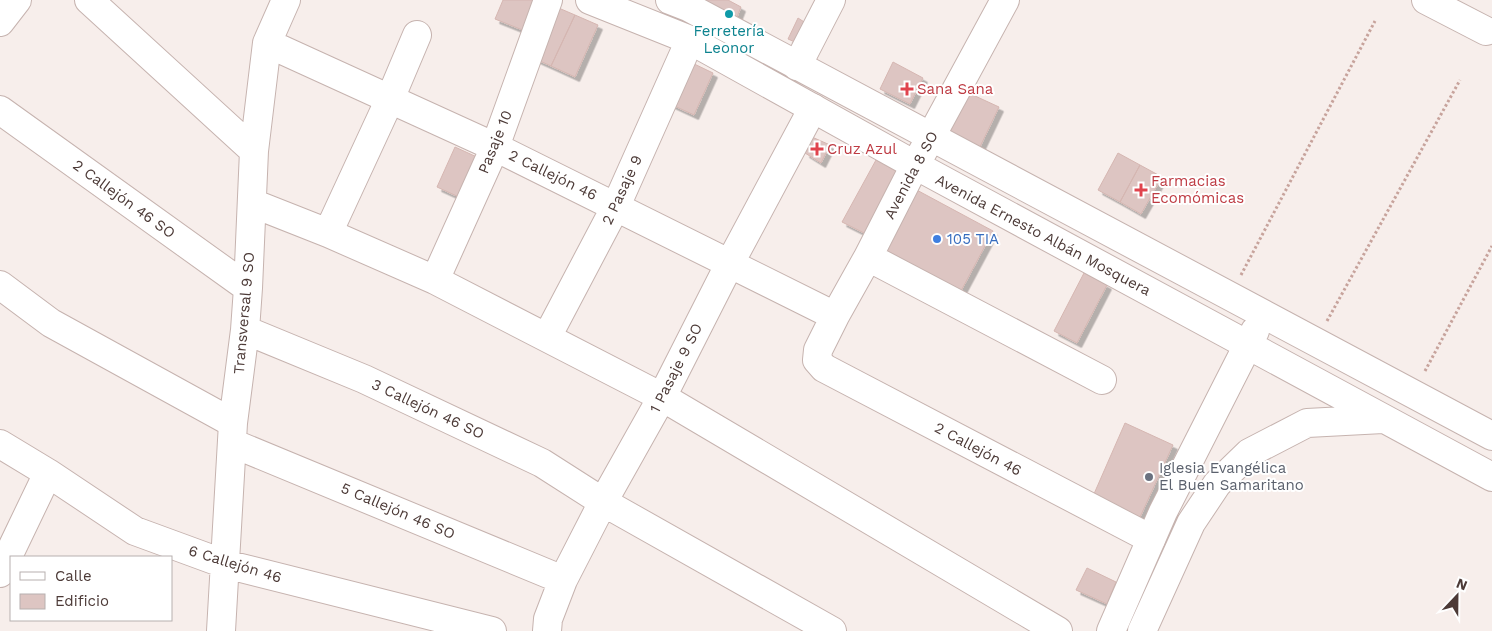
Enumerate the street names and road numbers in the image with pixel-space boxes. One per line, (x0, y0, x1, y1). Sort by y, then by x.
street label: Pasaje 10 (474, 108, 516, 176)
street label: Avenida 8 SO (880, 128, 942, 222)
street label: 2 Callejón 46 (506, 146, 600, 204)
street label: 2 Pasaje 9 (598, 152, 646, 228)
street label: 2 Callejón 46 SO (69, 156, 179, 242)
street label: Avenida Ernesto Albán Mosquera (932, 170, 1154, 300)
street label: Transversal 9 SO (230, 251, 258, 375)
street label: 1 Pasaje 9 SO (646, 320, 706, 416)
street label: 3 Callejón 46 SO (369, 375, 487, 443)
street label: 2 Callejón 46 (931, 418, 1025, 480)
street label: 5 Callejón 46 SO (338, 479, 458, 543)
street label: 6 Callejón 46 (186, 541, 284, 587)

